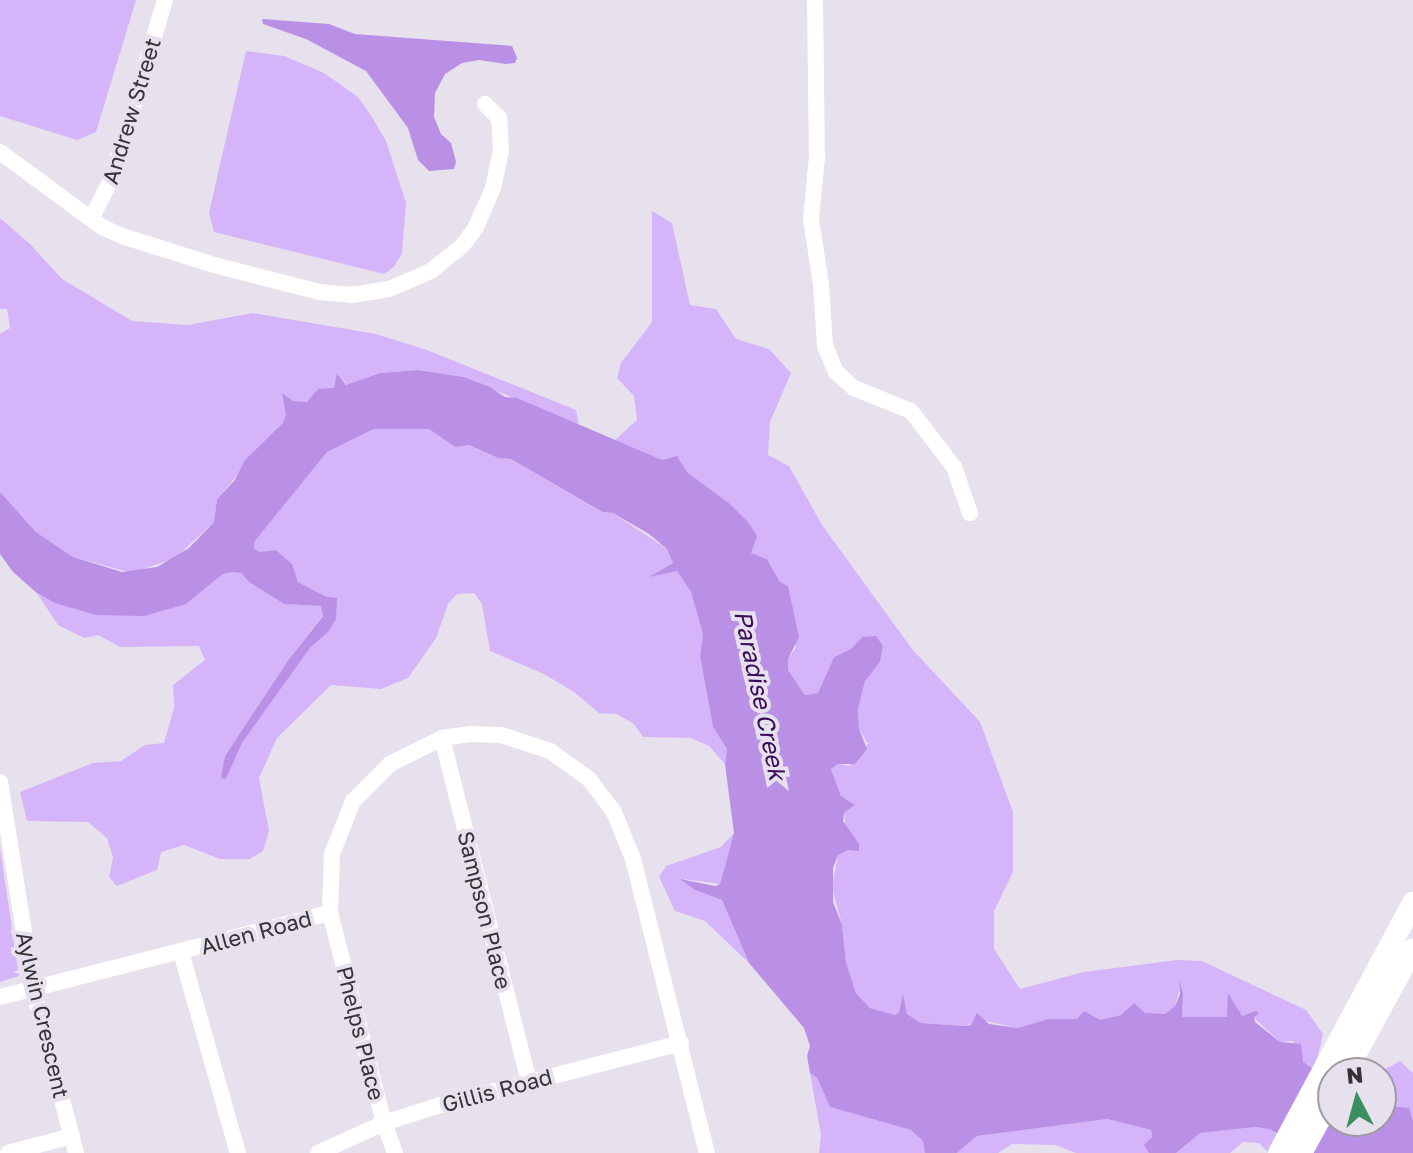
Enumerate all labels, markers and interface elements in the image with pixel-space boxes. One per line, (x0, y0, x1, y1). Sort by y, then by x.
street label: Andrew Street (96, 35, 166, 187)
water label: Paradise Creek (729, 608, 793, 782)
street label: Sampson Place (453, 828, 517, 992)
street label: Allen Road (198, 905, 314, 959)
street label: Aylwin Crescent (11, 929, 75, 1101)
street label: Phelps Place (332, 963, 390, 1103)
north arrow (1317, 1057, 1397, 1137)
text: N (1345, 1060, 1364, 1089)
street label: Gillis Road (439, 1063, 555, 1117)

